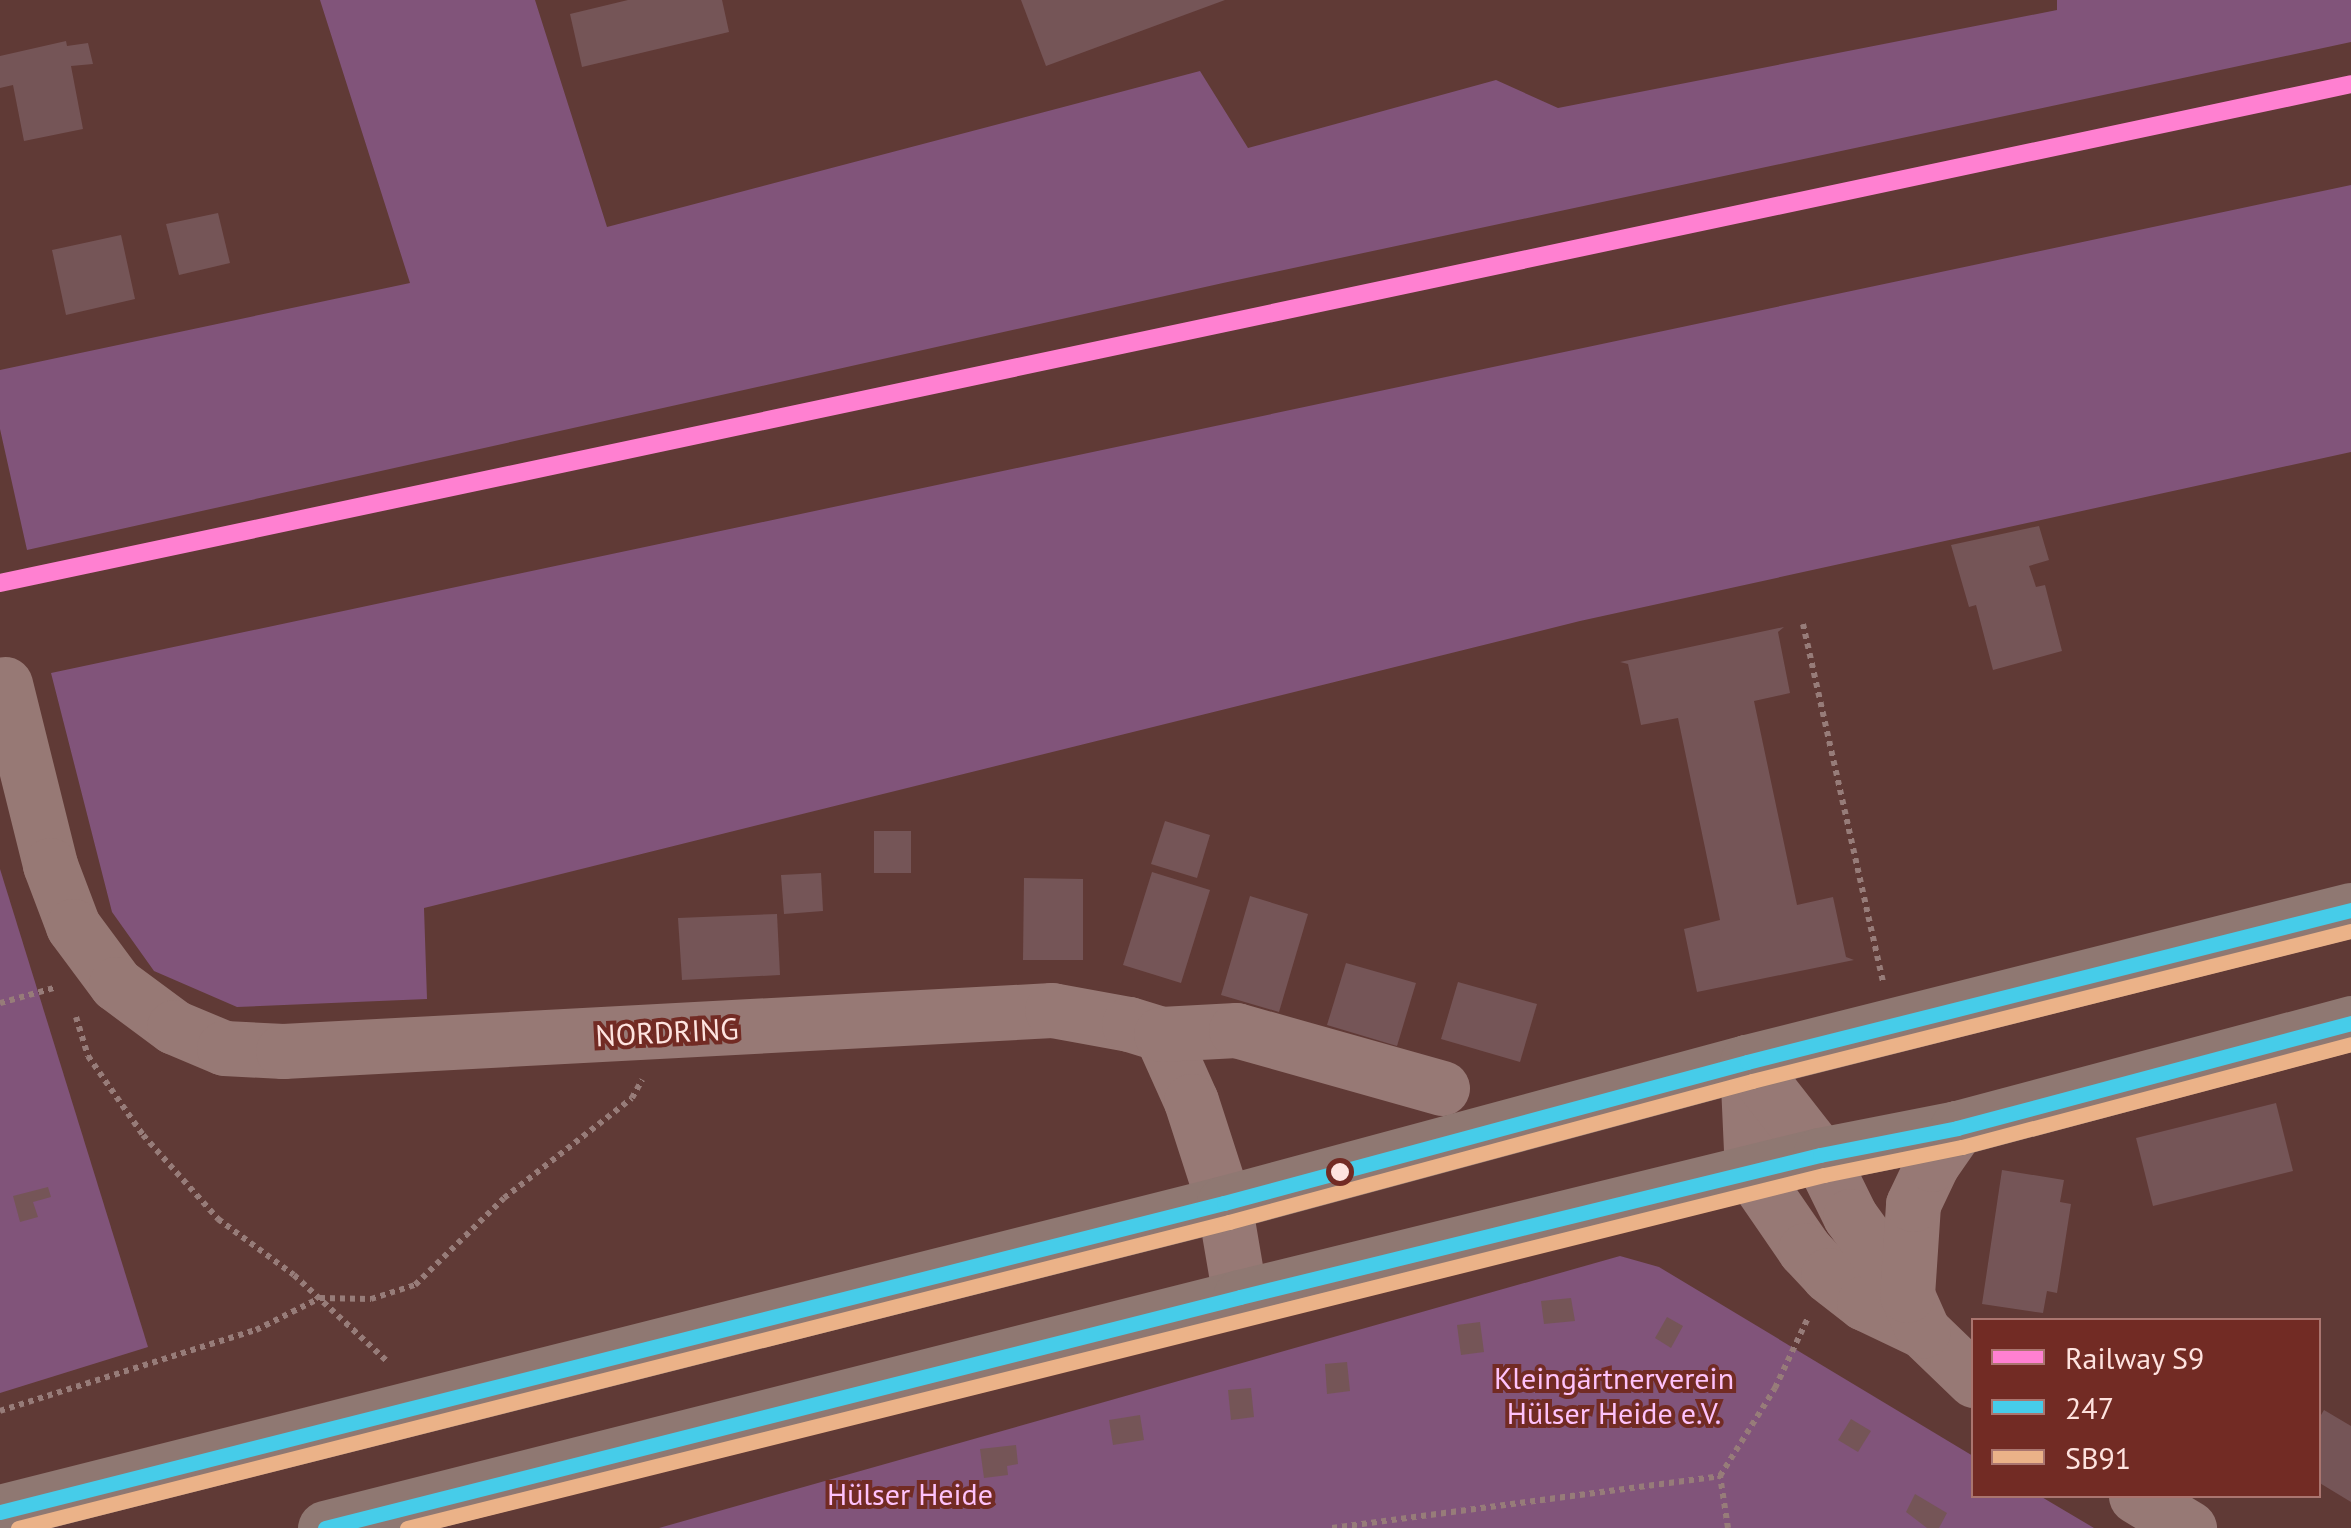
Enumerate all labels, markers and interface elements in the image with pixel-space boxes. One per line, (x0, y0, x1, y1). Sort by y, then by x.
street label: NORDRING (595, 1010, 739, 1054)
unlabelled marker (1330, 1162, 1350, 1182)
legend (1971, 1318, 2321, 1498)
text: Railway S9 (2065, 1338, 2204, 1377)
park label: Kleingärtnerverein Hülser Heide e.V. (1494, 1360, 1734, 1430)
text: 247 (2065, 1388, 2114, 1427)
text: SB91 (2065, 1438, 2131, 1477)
park label: Hülser Heide (827, 1476, 993, 1512)

